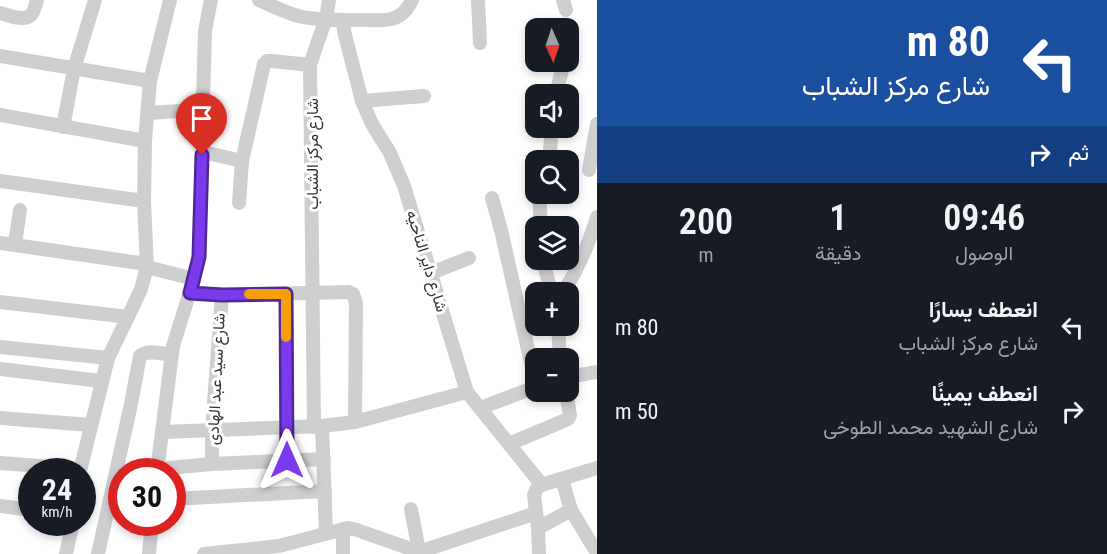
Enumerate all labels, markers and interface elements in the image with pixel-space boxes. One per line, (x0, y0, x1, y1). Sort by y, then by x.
text: 80 m (907, 17, 990, 66)
north arrow (525, 18, 579, 72)
map controls (525, 18, 579, 402)
icon: left (1011, 24, 1089, 102)
text: شارع مركز الشباب (802, 70, 990, 102)
button: sound (525, 84, 579, 138)
pin (176, 93, 227, 155)
street label: شارع مركز الشباب (303, 98, 324, 210)
icon: arrive (185, 102, 218, 135)
icon: right (1023, 138, 1056, 171)
text: ثم (1068, 140, 1089, 165)
button: search (525, 150, 579, 204)
text: 1 (829, 197, 847, 239)
text: 09:46 (943, 197, 1025, 239)
text: 200 (679, 201, 733, 243)
street label: شارع داير الناحيه (401, 208, 451, 315)
button: layers (525, 216, 579, 270)
text: دقيقة (815, 241, 861, 265)
text: الوصول (955, 241, 1013, 265)
text: m (698, 243, 714, 267)
button: + (525, 282, 579, 336)
text: انعطف يسارًا (929, 297, 1038, 322)
icon: left (1056, 311, 1089, 344)
street label: شارع سيد عبد الهادى (203, 313, 231, 445)
text: 80 m (615, 315, 658, 340)
text: شارع مركز الشباب (899, 331, 1038, 355)
button: − (525, 348, 579, 402)
text: انعطف يمينًا (932, 381, 1038, 406)
icon: right (1056, 395, 1089, 428)
text: 50 m (615, 399, 658, 424)
text: شارع الشهيد محمد الطوخى (823, 415, 1038, 439)
position arrow (255, 428, 319, 492)
speed limit sign: 30 (108, 458, 186, 536)
text: 24 (42, 472, 72, 507)
text: km/h (42, 503, 72, 521)

